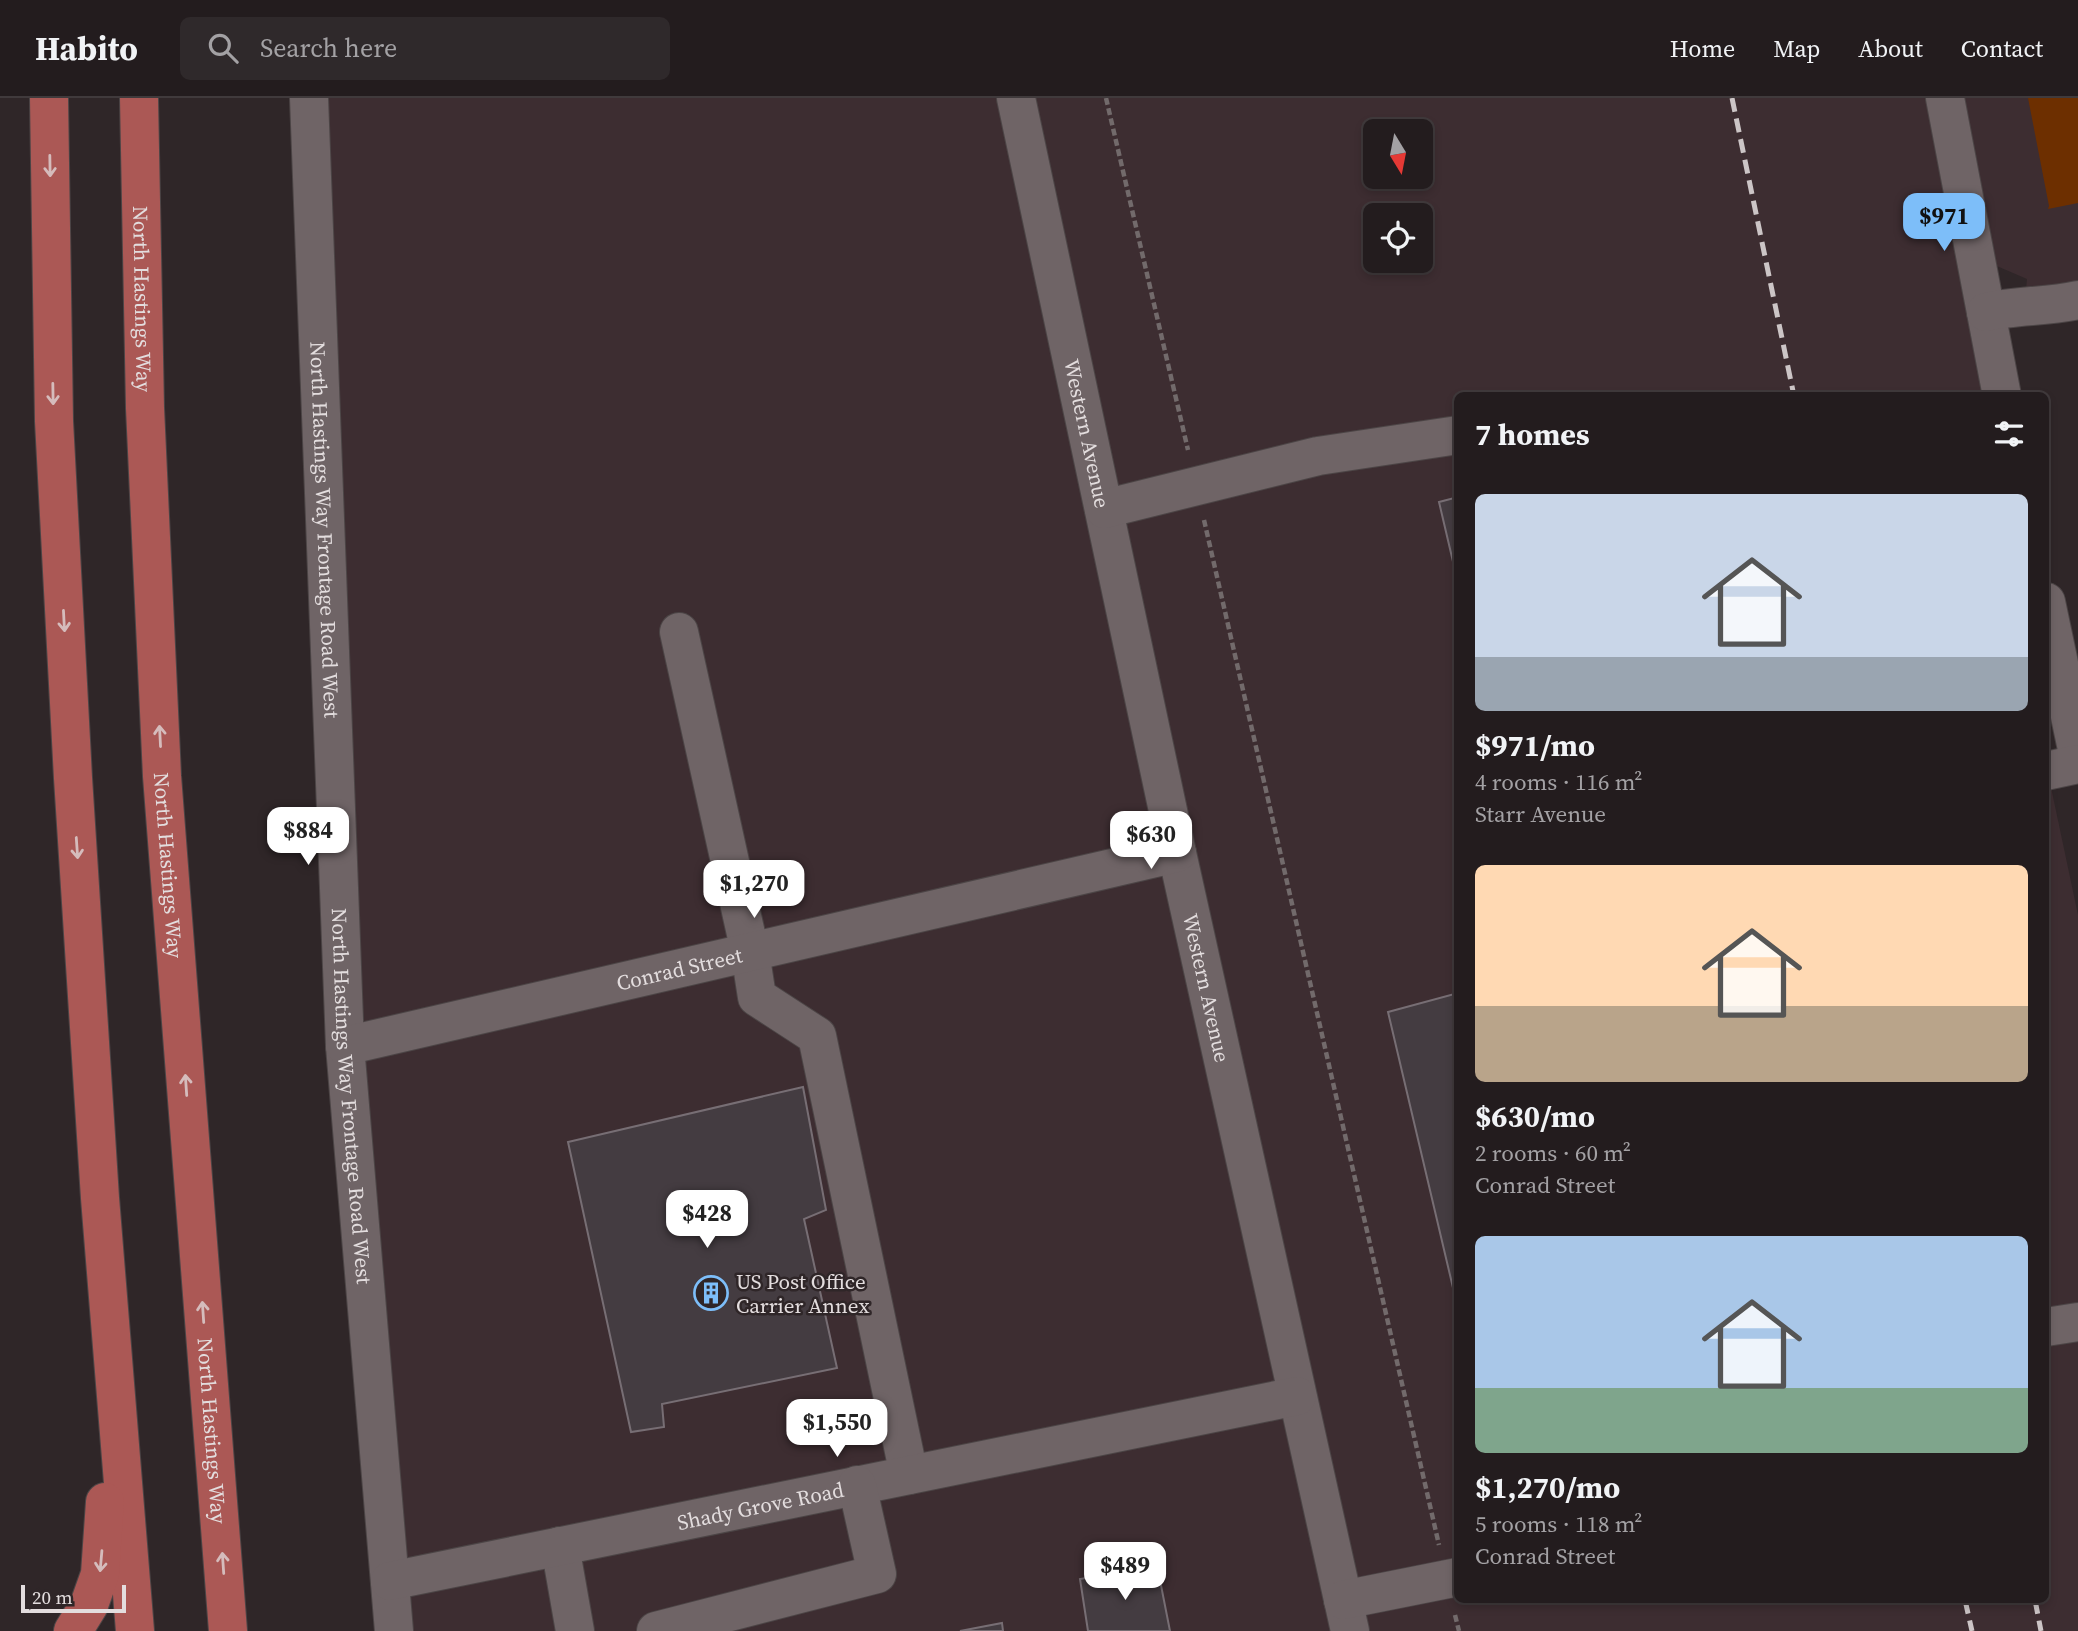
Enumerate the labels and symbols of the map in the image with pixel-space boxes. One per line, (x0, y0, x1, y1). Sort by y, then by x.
north arrow (1363, 119, 1433, 189)
one-way arrow (43, 154, 57, 177)
pin: $971 (1903, 194, 1985, 253)
street label: North Hastings Way (127, 205, 159, 393)
street label: North Hastings Way Frontage Road West (304, 341, 347, 719)
street label: Western Avenue (1058, 356, 1118, 511)
one-way arrow (46, 382, 60, 405)
one-way arrow (58, 609, 71, 632)
one-way arrow (154, 725, 167, 748)
street label: North Hastings Way (147, 771, 191, 960)
pin: $884 (267, 808, 349, 867)
pin: $630 (1110, 812, 1192, 871)
one-way arrow (71, 836, 84, 859)
pin: $1,270 (697, 860, 811, 920)
street label: North Hastings Way Frontage Road West (325, 907, 379, 1285)
street label: Western Avenue (1176, 911, 1238, 1065)
street label: Conrad Street (613, 940, 745, 997)
one-way arrow (179, 1074, 192, 1097)
pin: $428 (666, 1190, 748, 1250)
place label: US Post Office Carrier Annex (736, 1267, 870, 1320)
building icon: US Post Office Carrier Annex (692, 1274, 730, 1312)
one-way arrow (196, 1301, 209, 1323)
street label: North Hastings Way (191, 1337, 234, 1525)
pin: $1,550 (780, 1400, 894, 1459)
street label: Shady Grove Road (675, 1474, 846, 1537)
pin: $489 (1084, 1542, 1166, 1602)
one-way arrow (94, 1549, 107, 1572)
one-way arrow (216, 1552, 229, 1575)
scale bar (21, 1582, 126, 1614)

